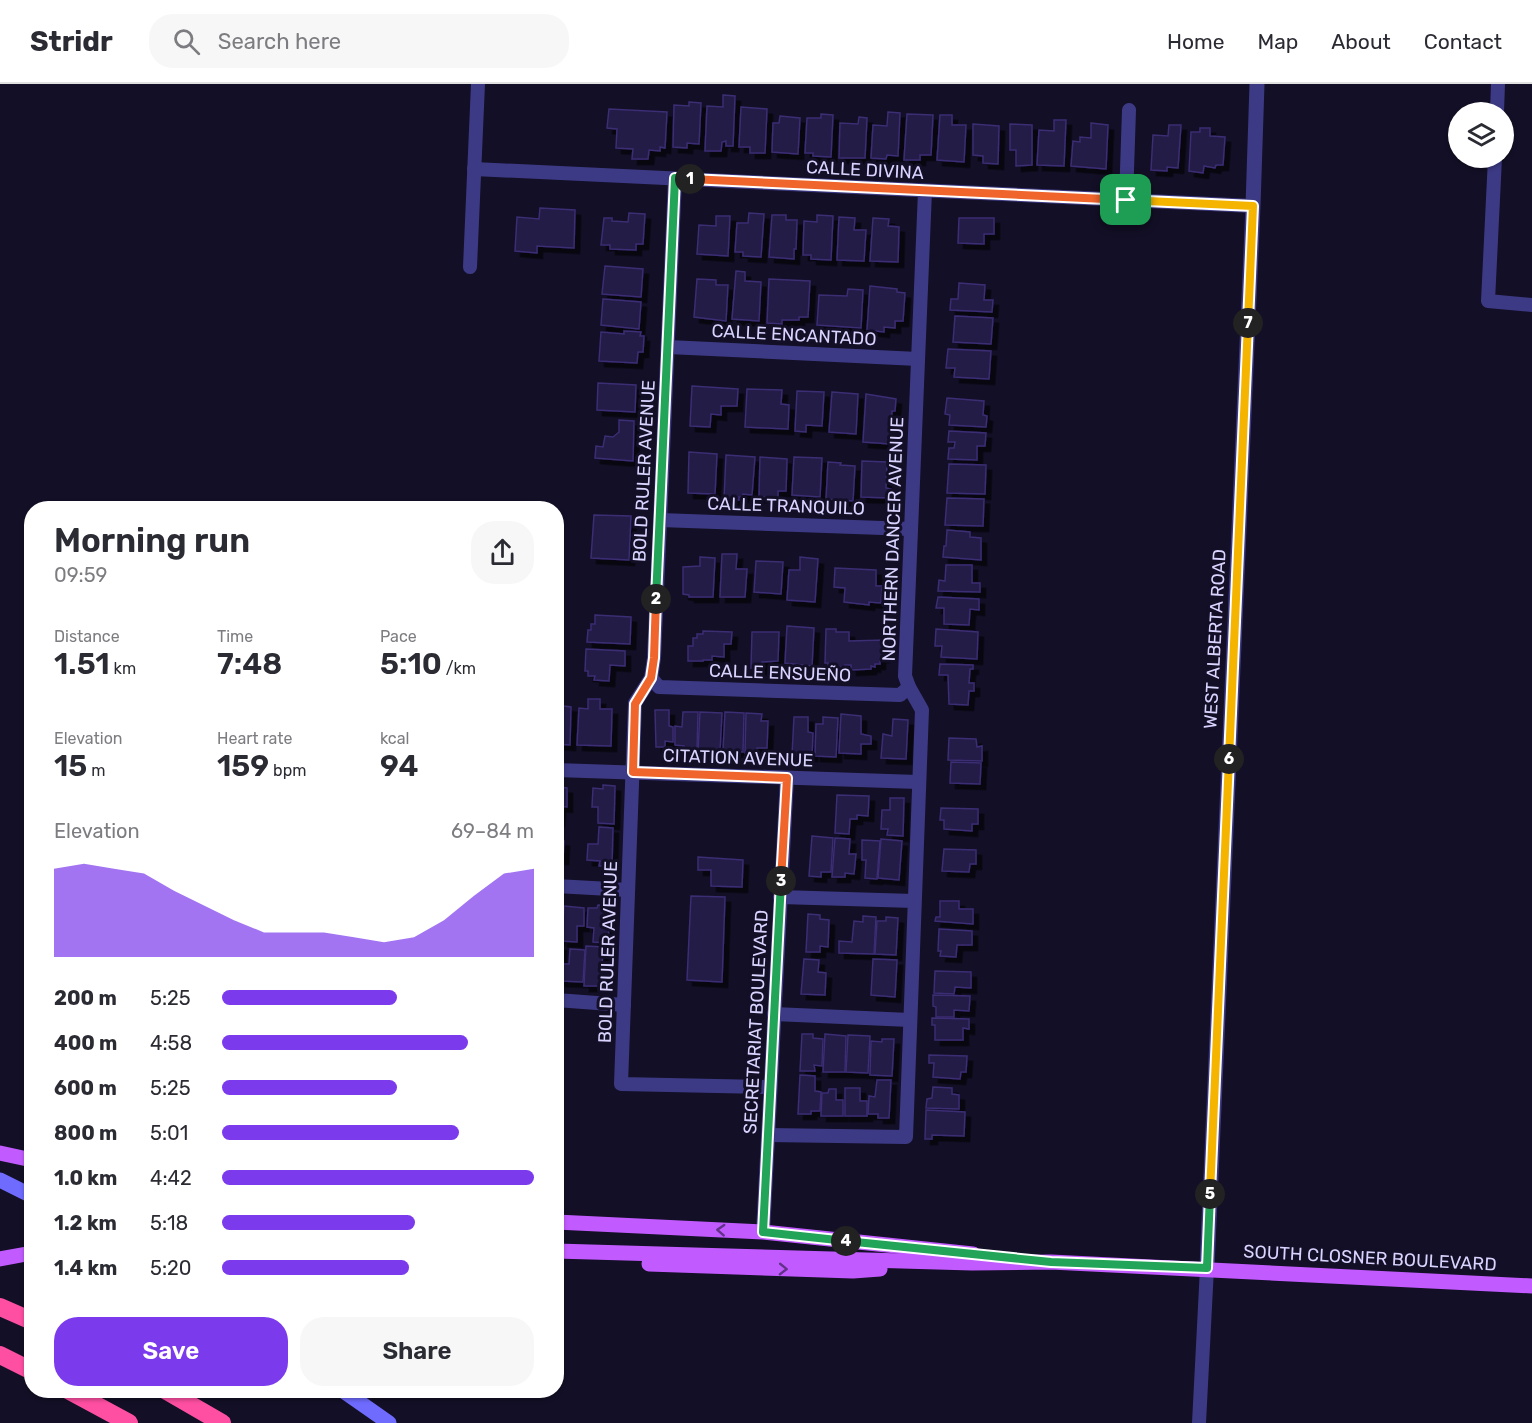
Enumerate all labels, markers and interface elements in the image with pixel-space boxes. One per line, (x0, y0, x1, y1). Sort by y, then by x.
search box (149, 14, 569, 68)
text: Stridr (30, 25, 113, 58)
icon: search (170, 25, 203, 58)
text: Search here (218, 28, 341, 55)
text: Home (1167, 29, 1224, 54)
text: Map (1257, 29, 1298, 54)
text: About (1331, 29, 1391, 54)
text: Contact (1424, 29, 1502, 54)
map controls (1448, 102, 1514, 168)
button: layers (1448, 102, 1514, 168)
street label: CALLE DIVINA (805, 156, 925, 184)
pin: 1 (675, 164, 705, 194)
text: 1 (686, 169, 694, 188)
pin (1100, 174, 1151, 225)
icon: arrive (1109, 183, 1142, 216)
pin: 7 (1233, 308, 1263, 338)
text: 7 (1243, 313, 1253, 332)
street label: CALLE ENCANTADO (711, 320, 877, 350)
street label: BOLD RULER AVENUE (628, 379, 660, 563)
street label: NORTHERN DANCER AVENUE (878, 416, 908, 662)
street label: CALLE TRANQUILO (707, 492, 865, 520)
text: Morning run (54, 521, 250, 560)
button: share (471, 521, 534, 584)
street label: WEST ALBERTA ROAD (1199, 548, 1231, 730)
text: 09:59 (54, 563, 107, 587)
pin: 2 (641, 584, 671, 614)
text: 2 (651, 589, 661, 608)
text: Distance (54, 627, 120, 646)
text: Time (217, 627, 253, 646)
text: Pace (380, 627, 417, 646)
text: 1.51 (54, 646, 110, 682)
text: 7:48 (217, 646, 282, 682)
text: 5:10 (380, 646, 442, 682)
text: km (110, 659, 136, 678)
text: /km (442, 659, 476, 678)
street label: CALLE ENSUEÑO (708, 660, 852, 686)
text: Elevation (54, 729, 123, 748)
text: Heart rate (217, 729, 292, 748)
text: kcal (380, 729, 409, 748)
street label: CITATION AVENUE (662, 744, 814, 772)
pin: 6 (1214, 744, 1244, 774)
text: 15 (54, 748, 87, 784)
text: 159 (217, 748, 269, 784)
text: 94 (380, 748, 419, 784)
text: 6 (1224, 749, 1234, 768)
text: m (87, 761, 106, 780)
text: bpm (269, 761, 306, 780)
text: Elevation (54, 819, 140, 843)
text: 69–84 m (451, 819, 534, 843)
street label: BOLD RULER AVENUE (594, 861, 622, 1043)
pin: 3 (766, 866, 796, 896)
text: 3 (776, 871, 786, 890)
street label: SECRETARIAT BOULEVARD (739, 909, 773, 1135)
text: 200 m (54, 986, 117, 1010)
text: 5:25 (150, 986, 191, 1010)
text: 400 m (54, 1031, 117, 1055)
text: 4:58 (150, 1031, 192, 1055)
text: 600 m (54, 1076, 117, 1100)
text: 5:25 (150, 1076, 191, 1100)
text: 800 m (54, 1121, 117, 1145)
text: 5:01 (150, 1121, 188, 1145)
text: 1.0 km (54, 1166, 117, 1190)
text: 4:42 (150, 1166, 192, 1190)
pin: 5 (1195, 1179, 1225, 1209)
text: 5 (1205, 1184, 1215, 1203)
text: 1.2 km (54, 1211, 117, 1235)
text: 5:18 (150, 1211, 188, 1235)
one-way arrow (716, 1224, 725, 1237)
pin: 4 (831, 1226, 861, 1256)
text: 4 (841, 1231, 851, 1250)
street label: SOUTH CLOSNER BOULEVARD (1243, 1240, 1497, 1276)
text: 1.4 km (54, 1256, 117, 1280)
text: 5:20 (150, 1256, 191, 1280)
one-way arrow (778, 1263, 787, 1275)
button: Save (54, 1317, 288, 1386)
button: Share (300, 1317, 534, 1386)

